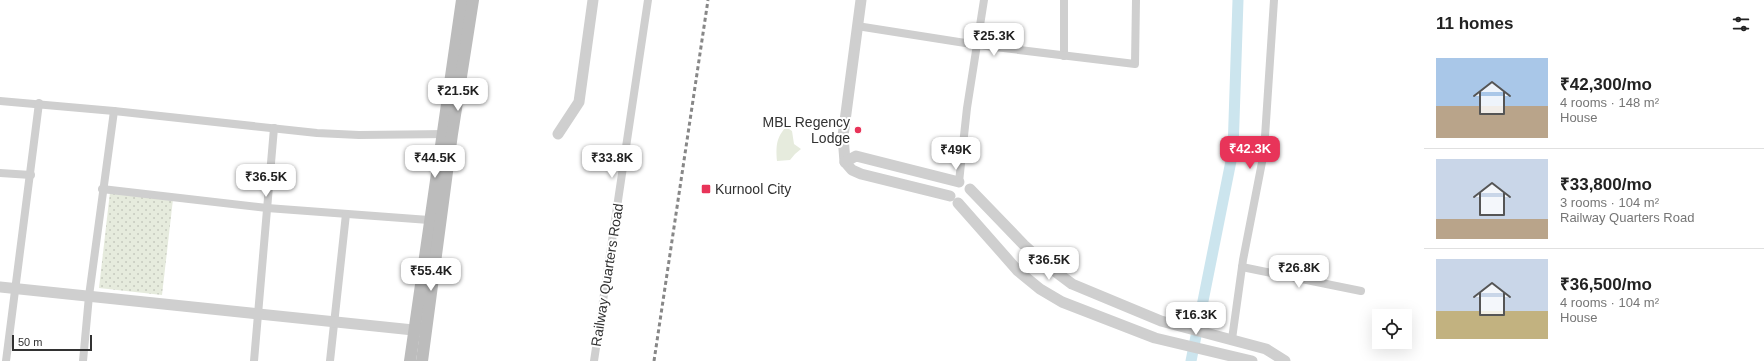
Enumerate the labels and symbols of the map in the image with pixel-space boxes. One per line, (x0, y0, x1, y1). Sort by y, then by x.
pin: ₹25.3K (961, 23, 1027, 57)
pin: ₹21.5K (425, 78, 491, 112)
place label: MBL Regency Lodge (763, 114, 850, 146)
marker: MBL Regency Lodge (853, 125, 863, 135)
pin: ₹42.3K (1217, 136, 1283, 170)
pin: ₹49K (932, 137, 980, 171)
pin: ₹44.5K (402, 145, 468, 179)
pin: ₹33.8K (579, 145, 645, 179)
pin: ₹36.5K (233, 164, 299, 198)
place label: Kurnool City (715, 181, 791, 197)
marker: Kurnool City (700, 183, 712, 195)
street label: Railway Quarters Road (588, 202, 626, 348)
pin: ₹36.5K (1016, 247, 1082, 281)
pin: ₹26.8K (1266, 255, 1332, 289)
pin: ₹55.4K (398, 258, 464, 292)
pin: ₹16.3K (1163, 302, 1229, 336)
scale bar (12, 333, 92, 352)

